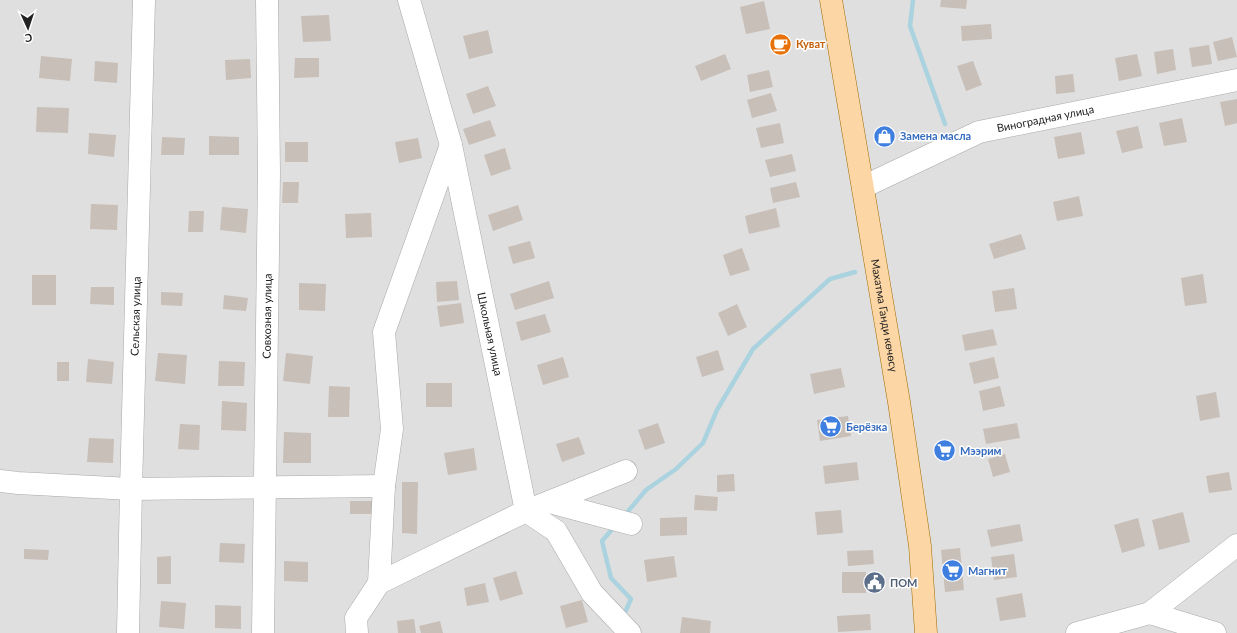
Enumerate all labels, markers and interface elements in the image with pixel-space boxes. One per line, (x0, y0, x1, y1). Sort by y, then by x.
north arrow (8, 8, 48, 48)
cafe icon: Куват (768, 31, 794, 57)
text: С (24, 32, 33, 45)
place label: Куват (796, 37, 826, 50)
street label: Виноградная улица (995, 102, 1095, 134)
shop icon: Замена масла (872, 123, 898, 149)
place label: Замена масла (900, 129, 971, 142)
street label: Махатма Ганди көчөсү (869, 258, 901, 373)
street label: Совхозная улица (260, 273, 274, 359)
street label: Сельская улица (128, 276, 143, 356)
street label: Школьная улица (475, 291, 506, 377)
supermarket icon: Берёзка (817, 414, 843, 440)
place label: Берёзка (846, 420, 887, 433)
supermarket icon: Мээрим (931, 438, 957, 464)
place label: Мээрим (960, 444, 1002, 457)
supermarket icon: Магнит (939, 558, 965, 584)
place label: Магнит (968, 564, 1007, 577)
public building icon: ПОМ (861, 570, 887, 596)
place label: ПОМ (890, 576, 917, 589)

